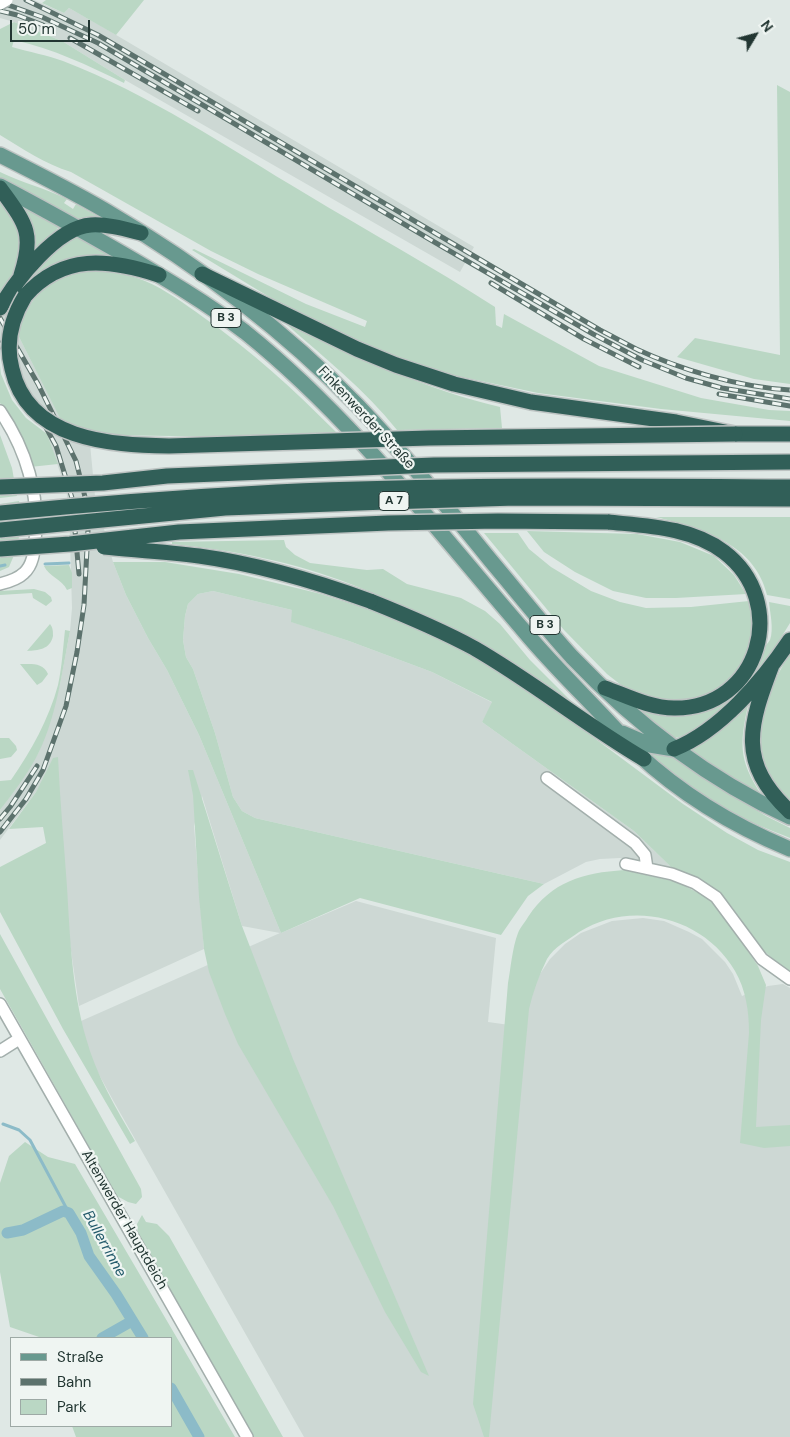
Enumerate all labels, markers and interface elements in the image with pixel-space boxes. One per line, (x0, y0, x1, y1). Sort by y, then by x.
scale bar (12, 10, 92, 42)
north arrow (730, 10, 780, 60)
text: N (757, 16, 777, 35)
text: 50 m (18, 19, 55, 39)
road number: B 3 (211, 308, 241, 328)
street label: Finkenwerder Straße (314, 363, 418, 473)
road number: A 7 (379, 492, 409, 511)
road number: B 3 (530, 616, 560, 634)
street label: Altenwerder Hauptdeich (77, 1148, 171, 1292)
water label: Bullerrinne (78, 1208, 130, 1280)
legend (10, 1337, 172, 1427)
text: Straße (57, 1347, 104, 1367)
text: Bahn (57, 1372, 91, 1392)
text: Park (57, 1397, 87, 1417)

